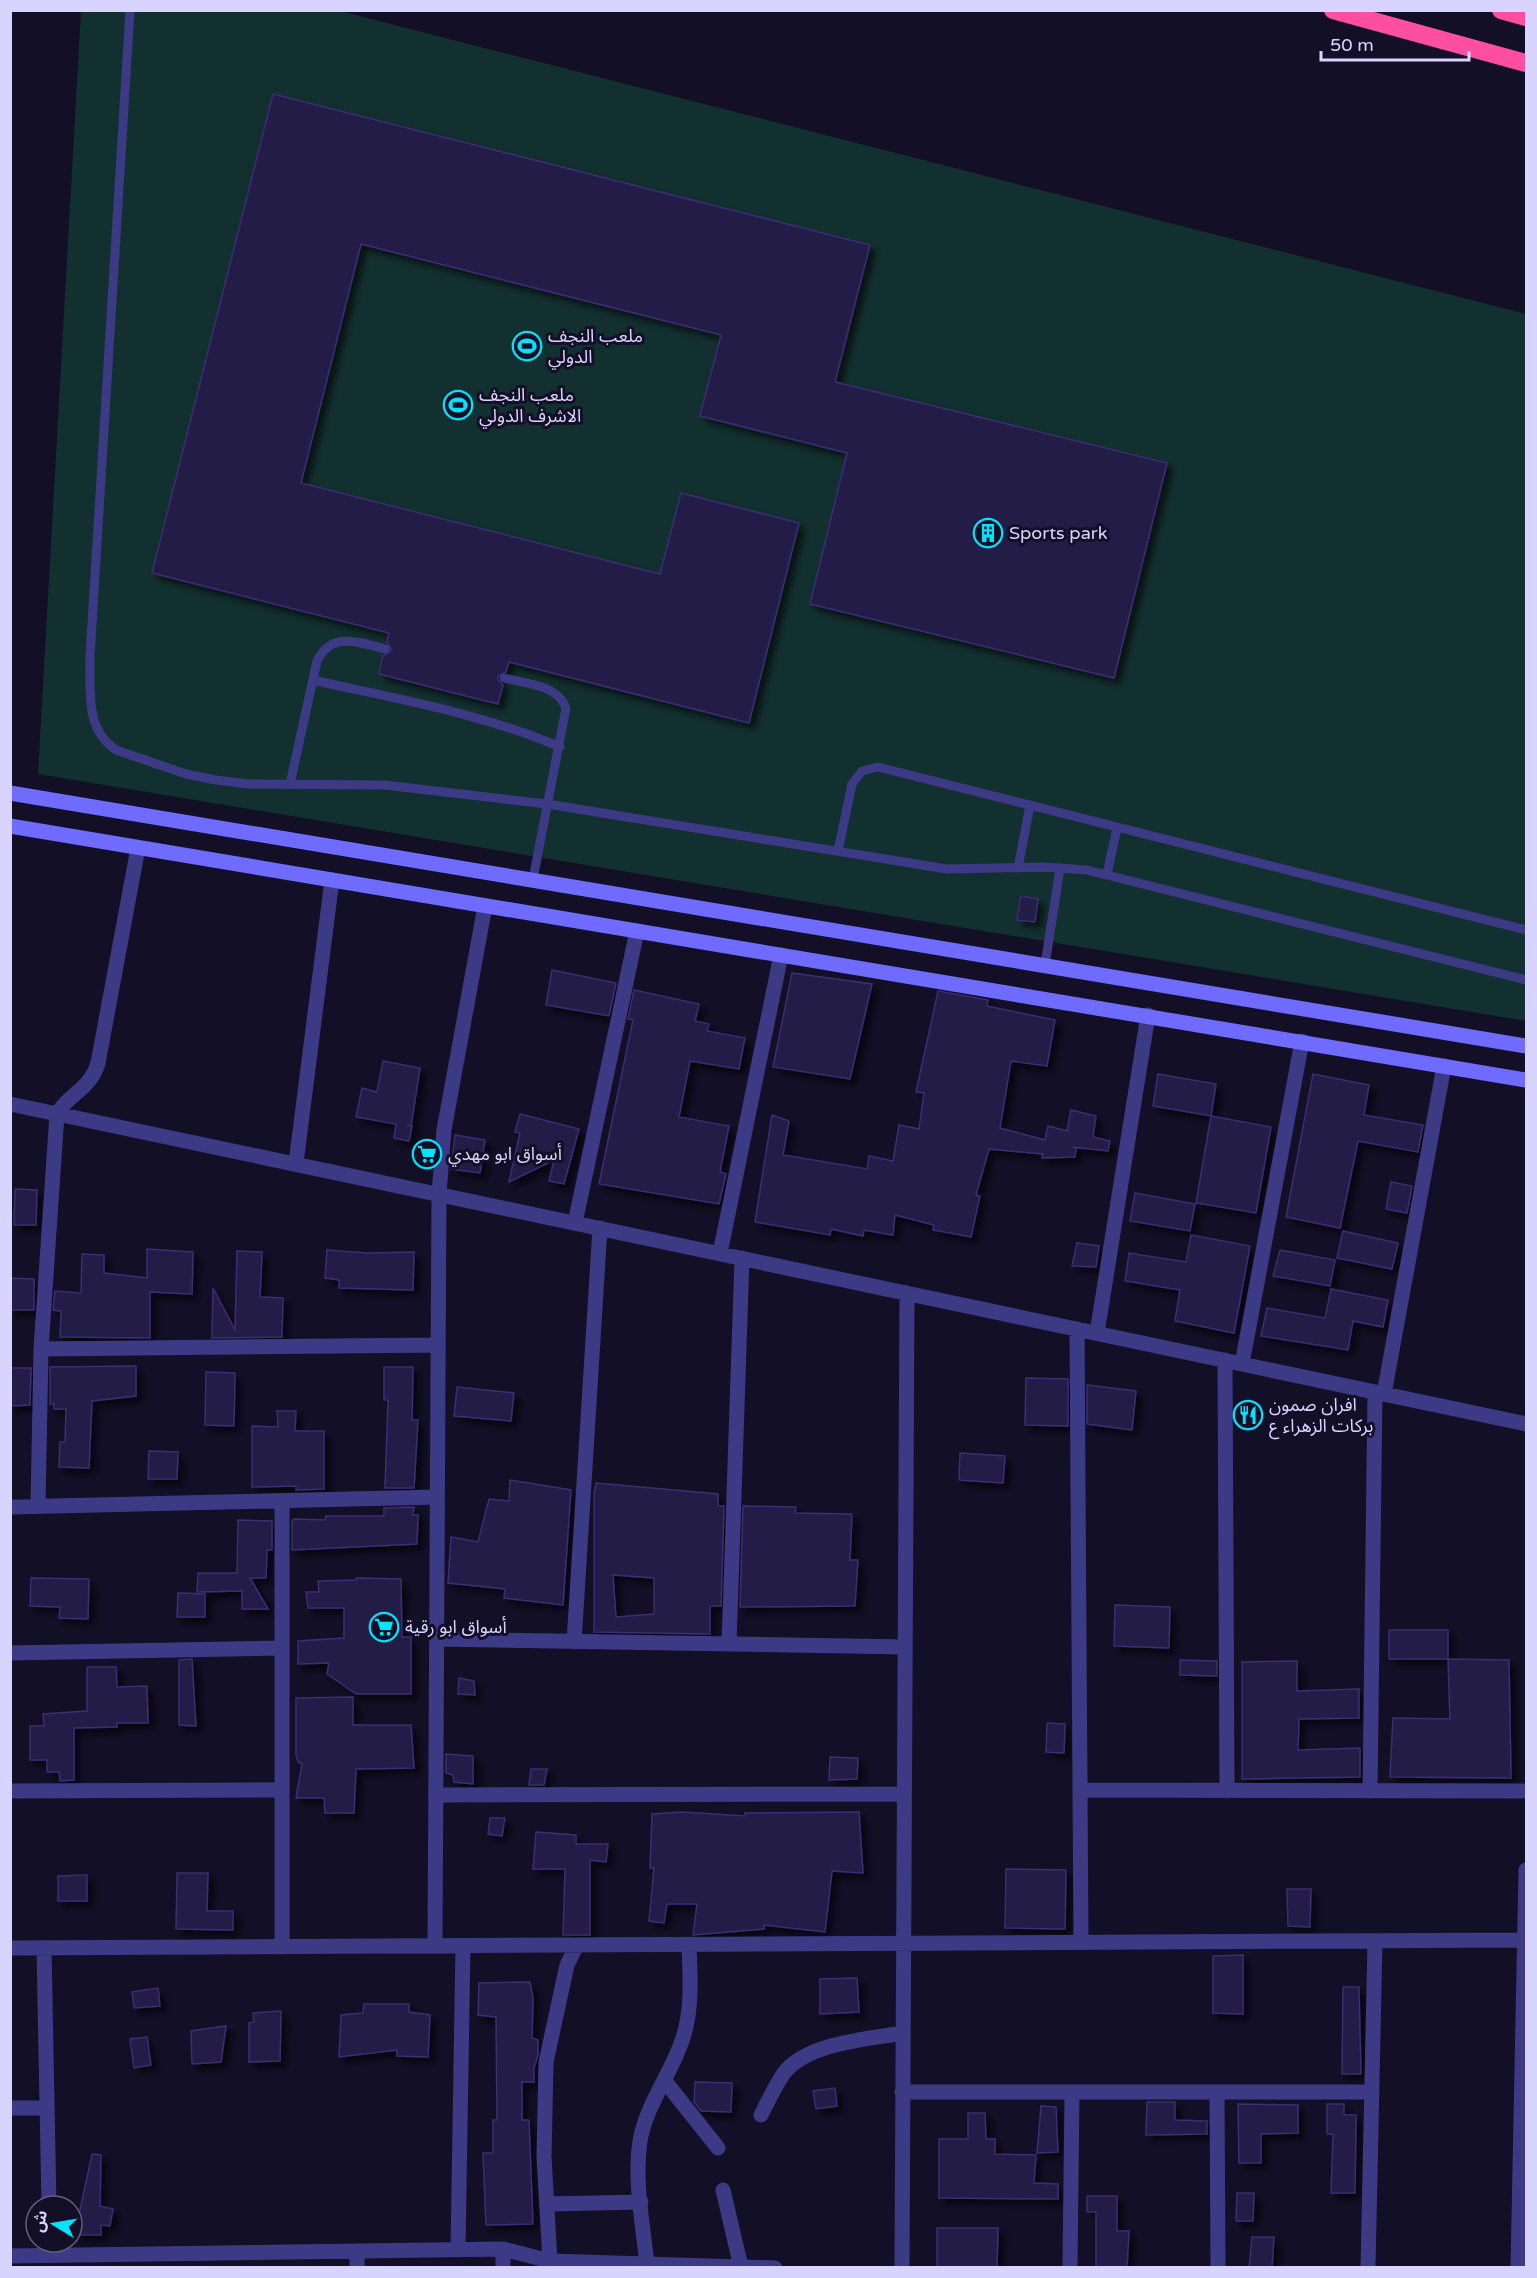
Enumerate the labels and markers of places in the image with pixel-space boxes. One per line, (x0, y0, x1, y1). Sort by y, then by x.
place label: ملعب النجف الدولي (548, 325, 643, 370)
sports icon: ملعب النجف الدولي (511, 330, 543, 362)
place label: ملعب النجف الاشرف الدولي (479, 384, 581, 429)
sports icon: ملعب النجف الاشرف الدولي (442, 389, 474, 421)
building icon: Sports park (972, 517, 1004, 549)
place label: Sports park (1009, 522, 1108, 544)
supermarket icon: أسواق ابو مهدي (411, 1138, 443, 1170)
place label: أسواق ابو مهدي (448, 1143, 562, 1167)
place label: افران صمون بركات الزهراء ع (1269, 1394, 1373, 1440)
restaurant icon: افران صمون بركات الزهراء ع (1232, 1399, 1264, 1431)
supermarket icon: أسواق ابو رقية (368, 1611, 400, 1643)
place label: أسواق ابو رقية (405, 1616, 507, 1638)

